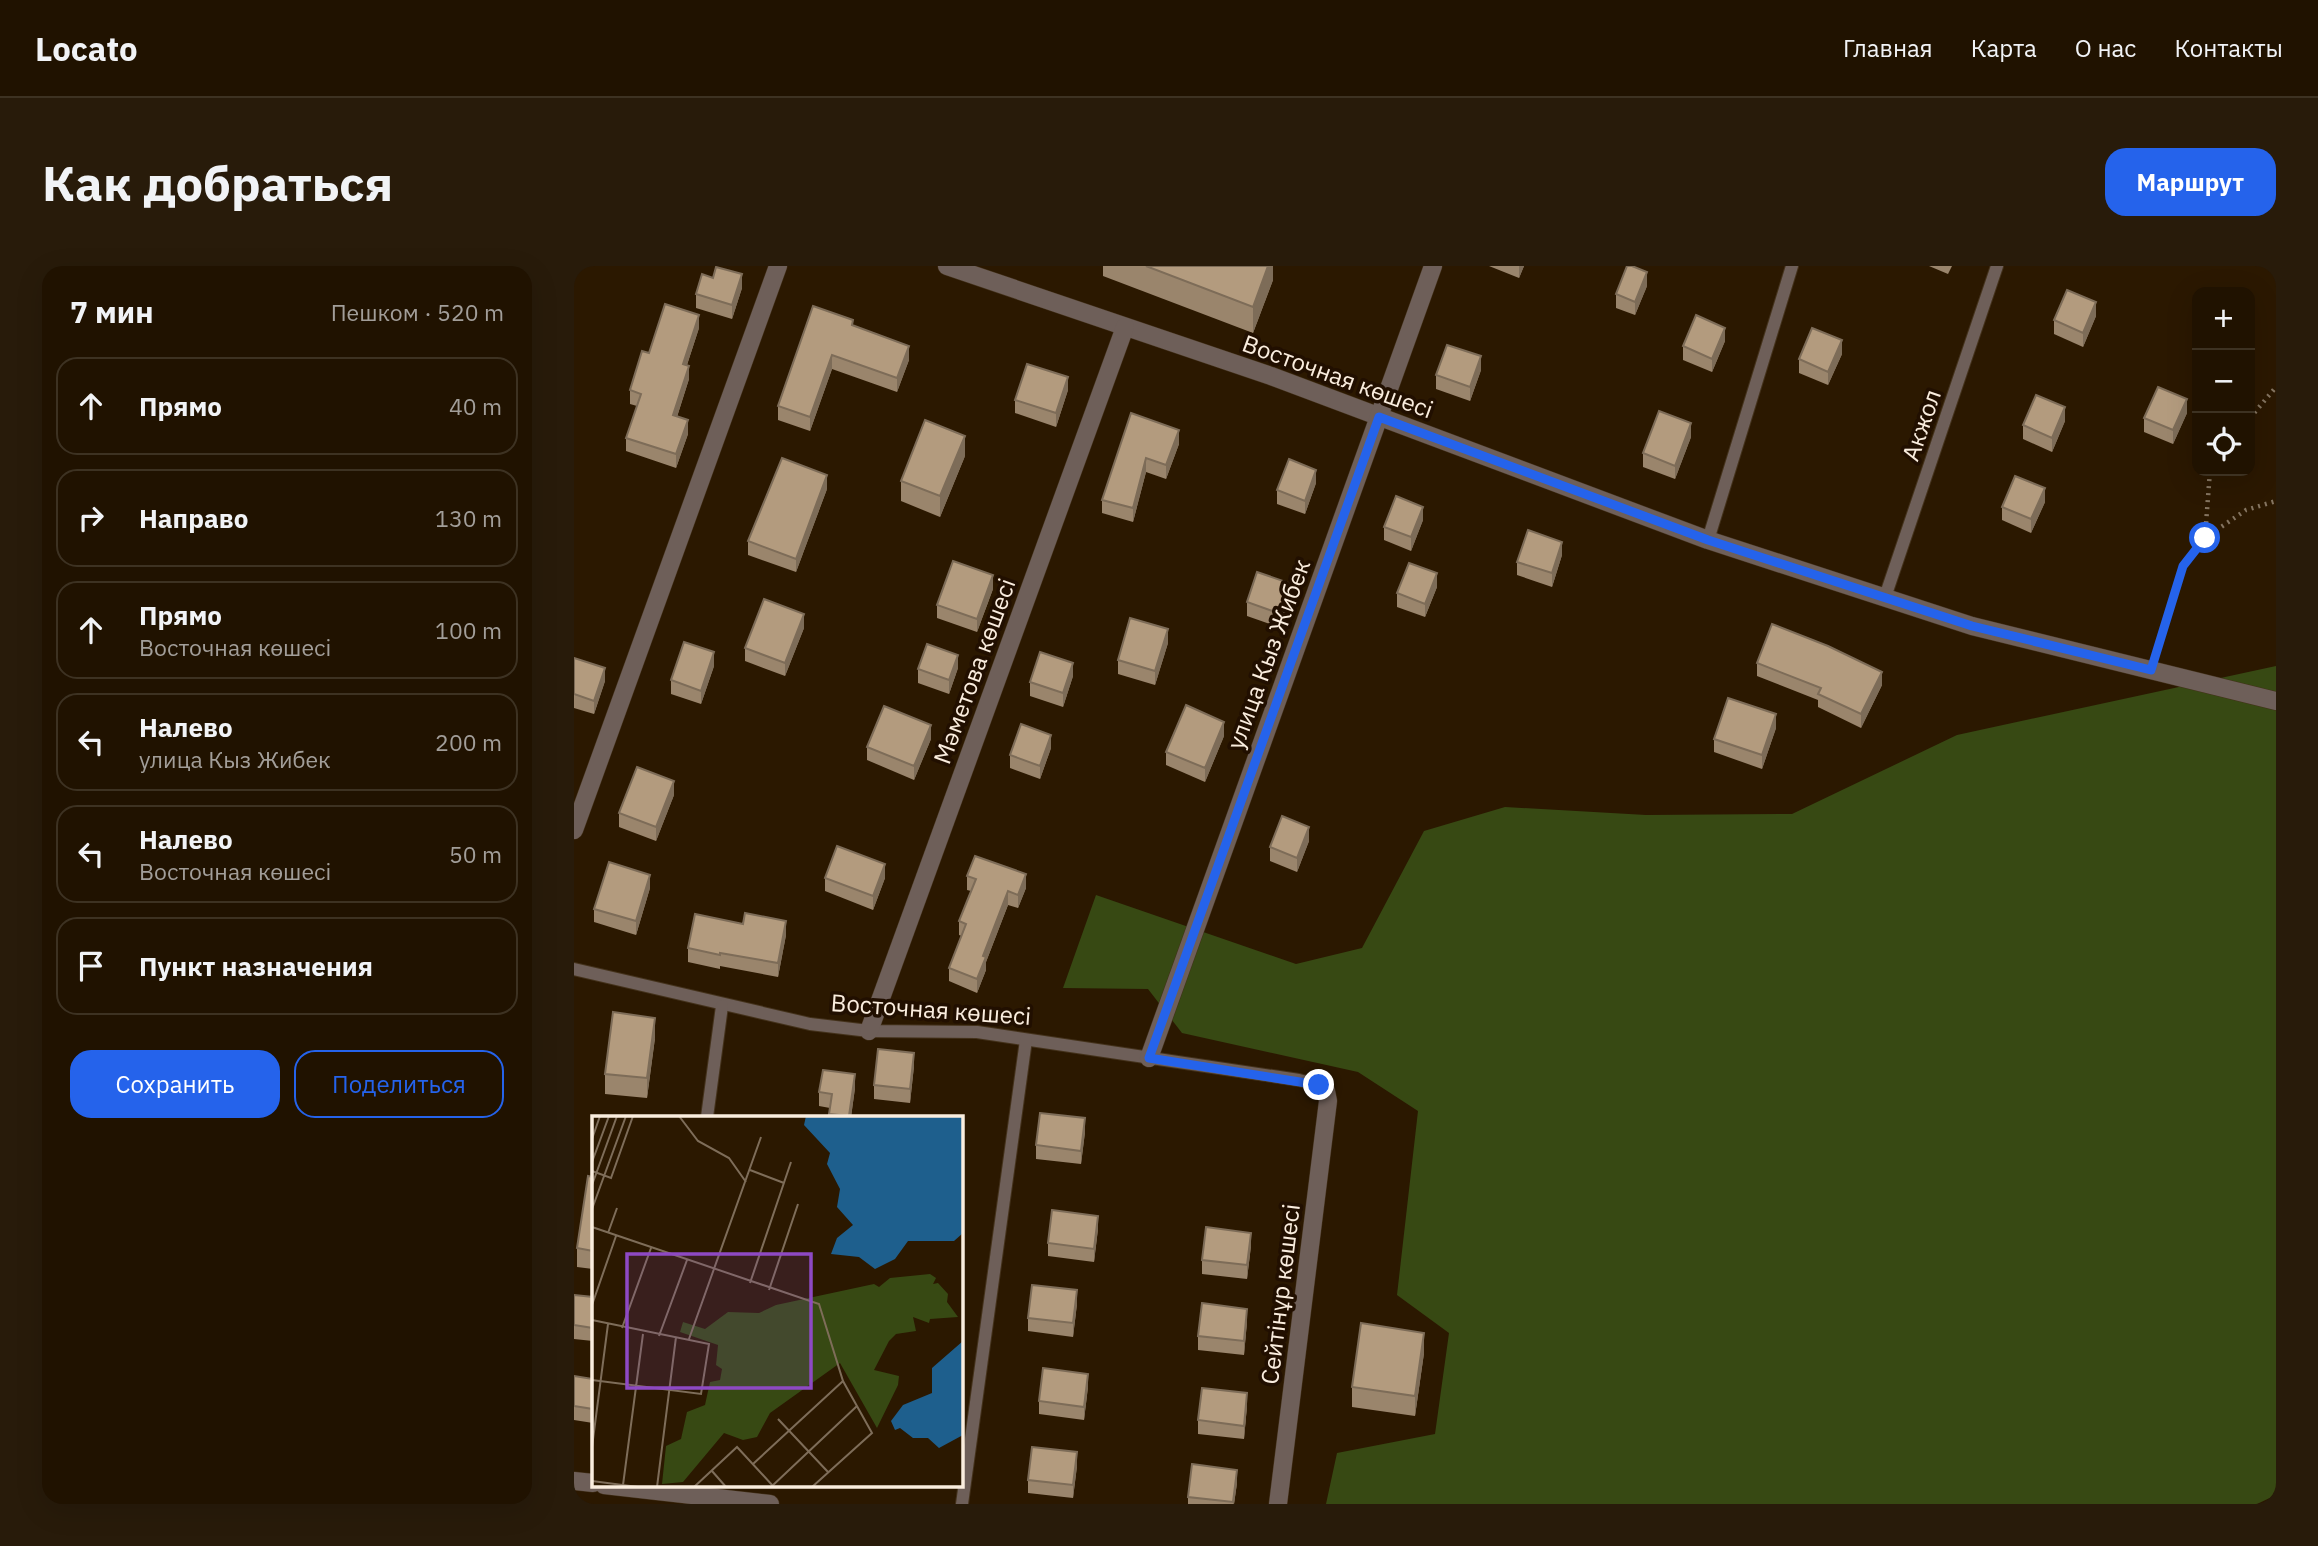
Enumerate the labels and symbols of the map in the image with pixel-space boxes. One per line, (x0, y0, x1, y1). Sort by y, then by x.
street label: Восточная көшесі (1238, 327, 1438, 425)
street label: Акжол (1894, 385, 1948, 465)
route start (2189, 522, 2220, 553)
street label: улица Кыз Жибек (1219, 554, 1317, 754)
street label: Мәметова көшесі (926, 574, 1022, 768)
street label: Восточная көшесі (830, 986, 1032, 1032)
route end (1303, 1069, 1334, 1100)
inset map (592, 1116, 962, 1486)
street label: Сейтінұр көшесі (1253, 1202, 1307, 1386)

